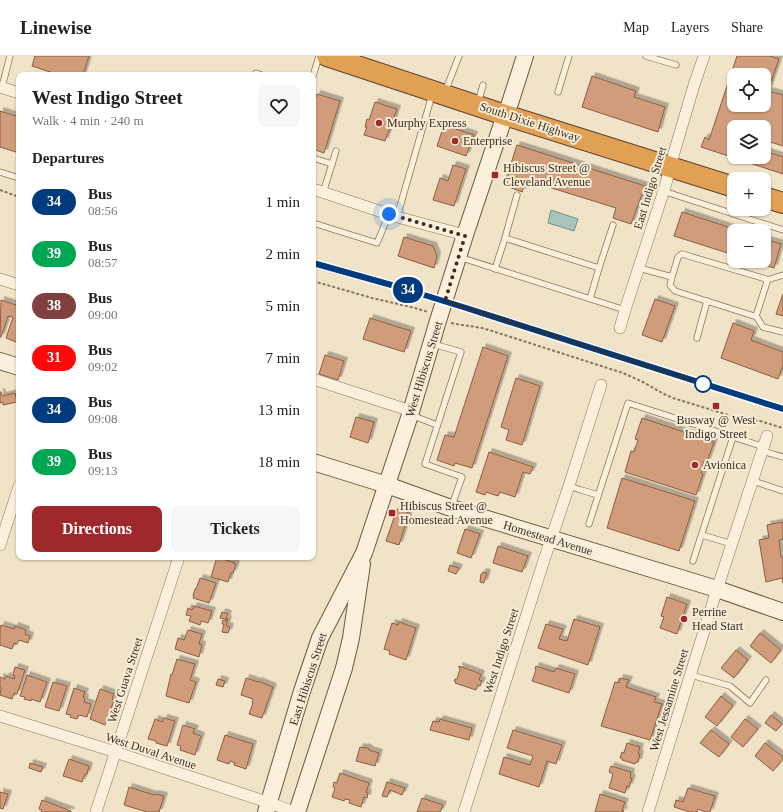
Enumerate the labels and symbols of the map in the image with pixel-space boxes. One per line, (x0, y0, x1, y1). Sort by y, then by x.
street label: South Dixie Highway (478, 99, 582, 145)
place label: Murphy Express (387, 116, 467, 130)
marker: Murphy Express (374, 118, 384, 128)
place label: Enterprise (463, 134, 512, 148)
marker: Enterprise (450, 136, 460, 146)
street label: East Indigo Street (631, 144, 669, 231)
place label: Hibiscus Street @ Cleveland Avenue (503, 161, 590, 189)
marker: Hibiscus Street @ Cleveland Avenue (490, 170, 500, 180)
your location (379, 204, 399, 224)
line badge: 34 (390, 277, 426, 303)
street label: West Hibiscus Street (403, 319, 445, 419)
unlabelled marker (694, 375, 712, 393)
marker: Busway @ West Indigo Street (711, 401, 721, 411)
place label: Busway @ West Indigo Street (676, 413, 756, 441)
place label: Avionica (703, 458, 747, 472)
marker: Avionica (690, 460, 700, 470)
place label: Hibiscus Street @ Homestead Avenue (400, 499, 493, 527)
marker: Hibiscus Street @ Homestead Avenue (387, 508, 397, 518)
street label: Homestead Avenue (502, 518, 594, 558)
place label: Perrine Head Start (692, 605, 744, 633)
street label: West Indigo Street (481, 606, 522, 695)
marker: Perrine Head Start (679, 614, 689, 624)
street label: East Hibiscus Street (286, 630, 330, 727)
street label: West Guava Street (105, 635, 146, 724)
street label: West Jessamine Street (647, 646, 691, 753)
street label: West Duval Avenue (104, 730, 198, 772)

